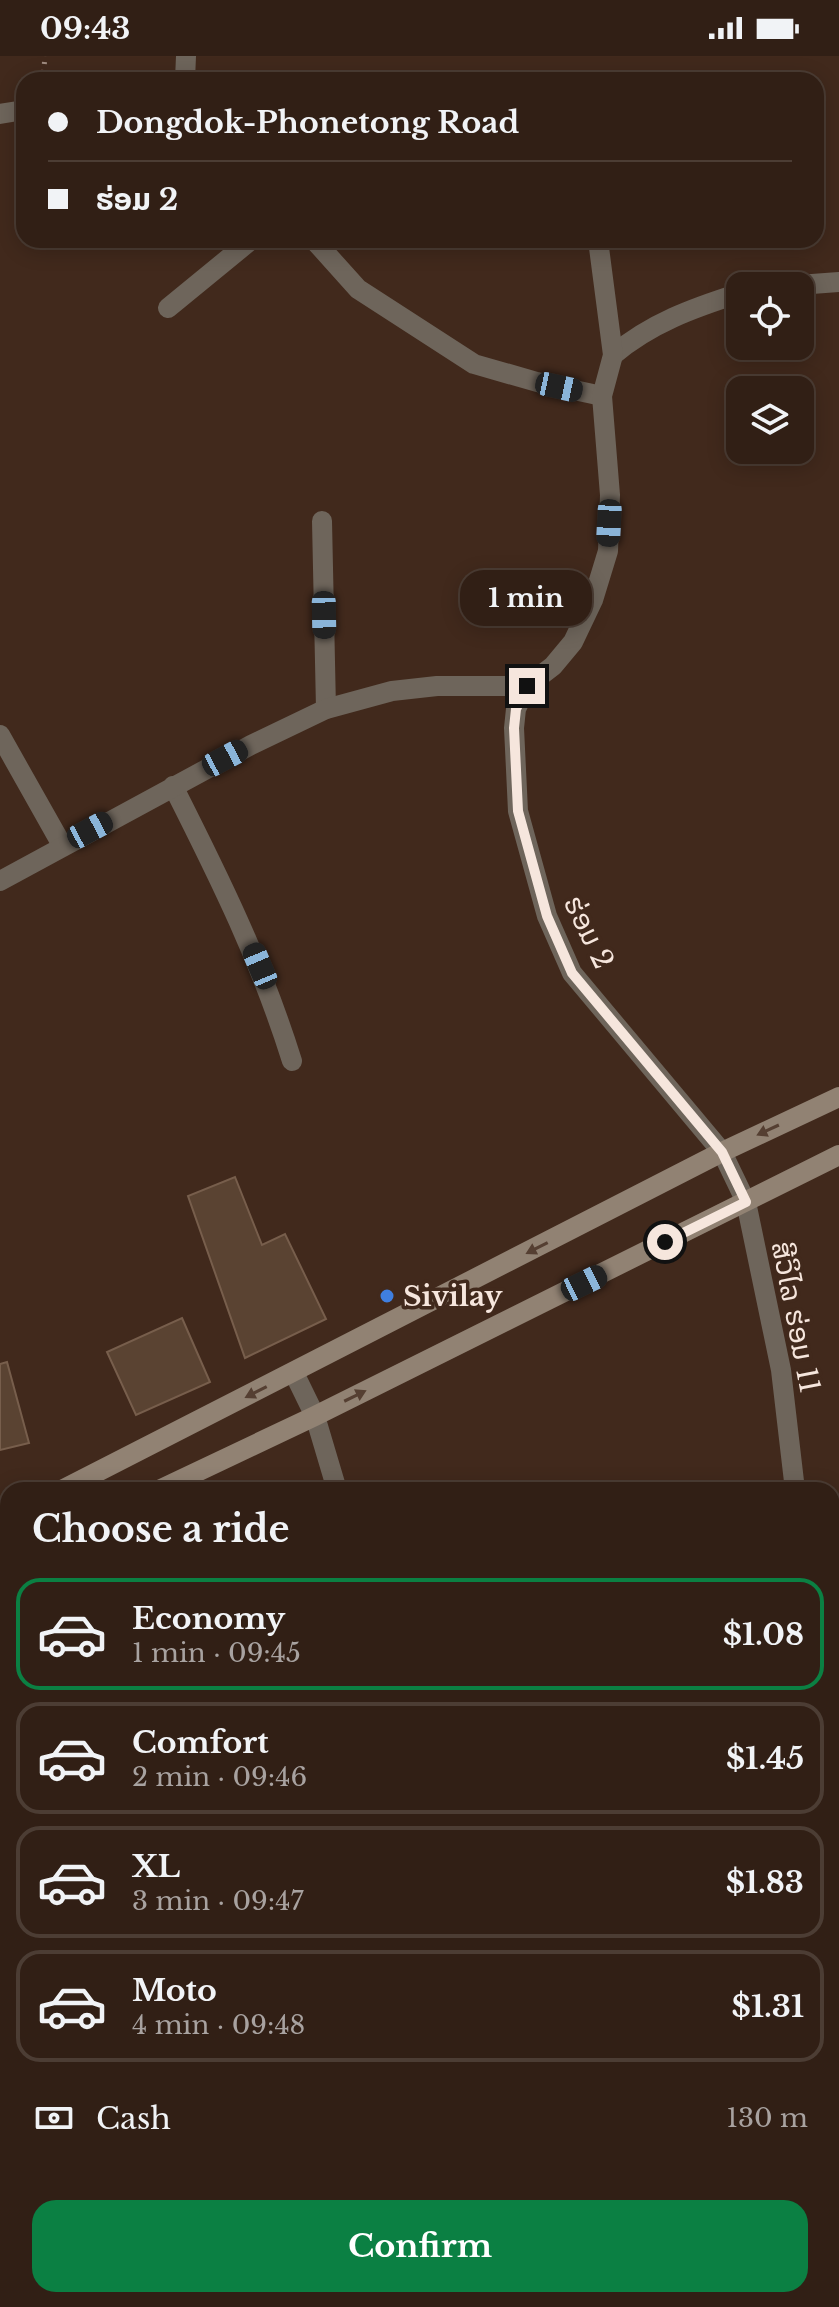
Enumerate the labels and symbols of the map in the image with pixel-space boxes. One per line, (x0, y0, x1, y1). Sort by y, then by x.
car (533, 370, 585, 404)
car (596, 498, 622, 548)
callout: 1 min (461, 570, 593, 626)
car (312, 591, 336, 639)
route end (509, 668, 545, 704)
car (198, 736, 252, 780)
car (63, 808, 117, 852)
street label: ຮ່ອມ 2 (556, 890, 621, 975)
car (240, 939, 280, 993)
one-way arrow (757, 1123, 780, 1137)
route start (647, 1224, 683, 1260)
street label: ສີວິໄລ ຮ່ອມ 11 (764, 1238, 827, 1396)
one-way arrow (525, 1241, 548, 1254)
car (557, 1262, 611, 1304)
place label: Sivilay (403, 1279, 503, 1314)
marker: Sivilay (378, 1287, 396, 1305)
one-way arrow (244, 1385, 267, 1399)
one-way arrow (344, 1389, 367, 1403)

